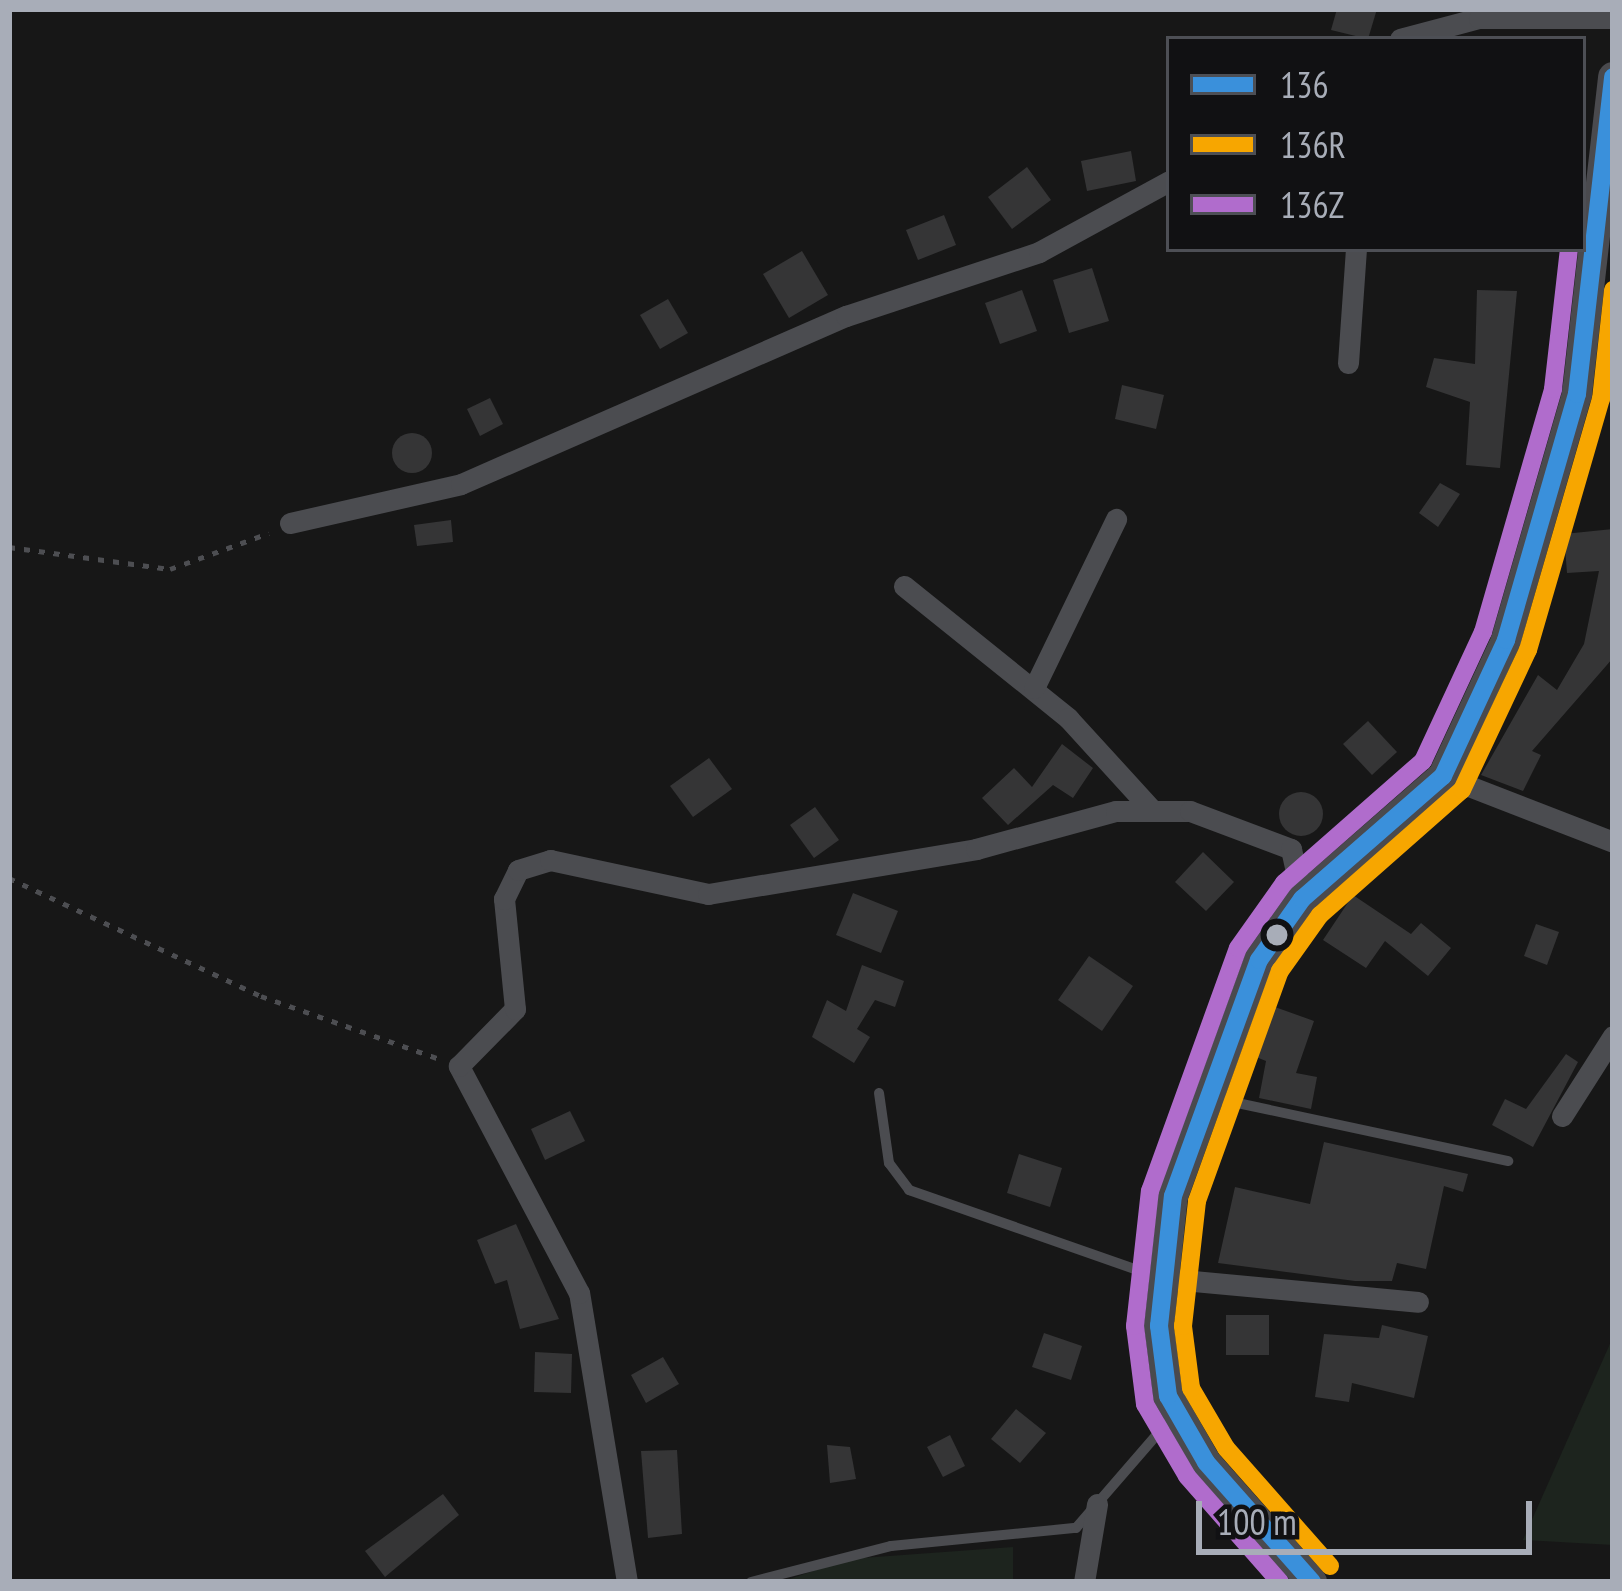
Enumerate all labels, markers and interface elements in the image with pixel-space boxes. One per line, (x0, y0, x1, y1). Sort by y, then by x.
legend (1166, 36, 1586, 252)
text: 136 (1280, 61, 1329, 108)
text: 136R (1280, 121, 1346, 168)
text: 136Z (1280, 181, 1344, 228)
unlabelled marker (1266, 924, 1288, 946)
scale bar (1202, 1477, 1538, 1551)
text: 100 m (1217, 1498, 1297, 1545)

